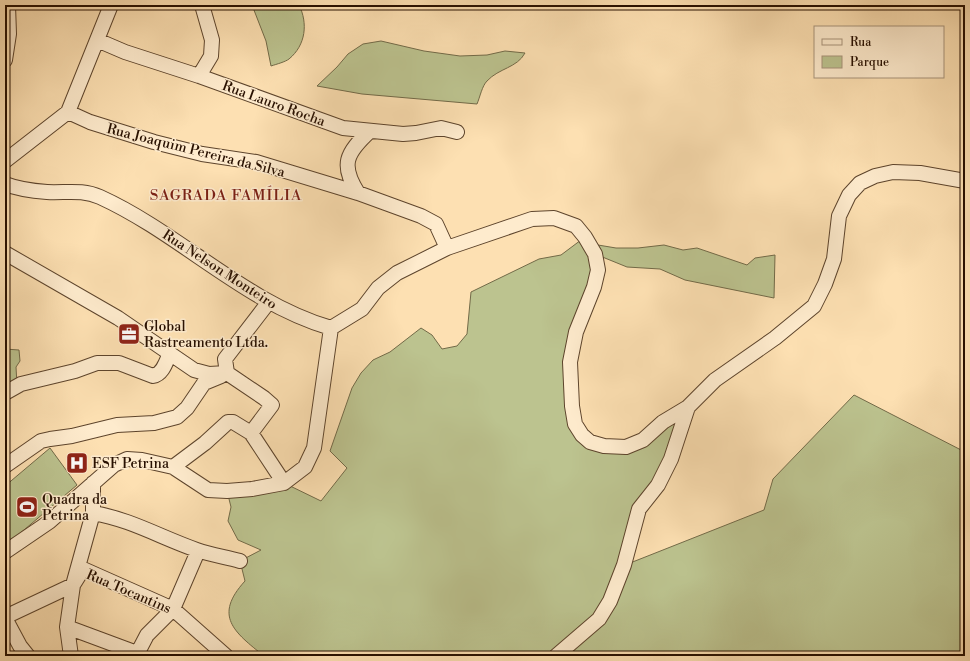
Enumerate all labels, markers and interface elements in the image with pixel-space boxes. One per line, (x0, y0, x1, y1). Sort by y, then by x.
legend (814, 26, 944, 78)
text: Rua (850, 35, 872, 50)
text: Parque (850, 55, 889, 70)
street label: Rua Lauro Rocha (220, 77, 329, 131)
street label: Rua Joaquim Pereira da Silva (105, 120, 288, 182)
district label: SAGRADA FAMÍLIA (150, 185, 302, 205)
street label: Rua Nelson Monteiro (159, 226, 280, 314)
place label: Global Rastreamento Ltda. (144, 318, 268, 352)
office icon: Global Rastreamento Ltda. (116, 321, 142, 347)
hospital icon: ESF Petrina (64, 450, 90, 476)
place label: ESF Petrina (92, 455, 170, 473)
place label: Quadra da Petrina (42, 491, 108, 525)
sports icon: Quadra da Petrina (14, 494, 40, 520)
street label: Rua Tocantins (83, 566, 174, 618)

